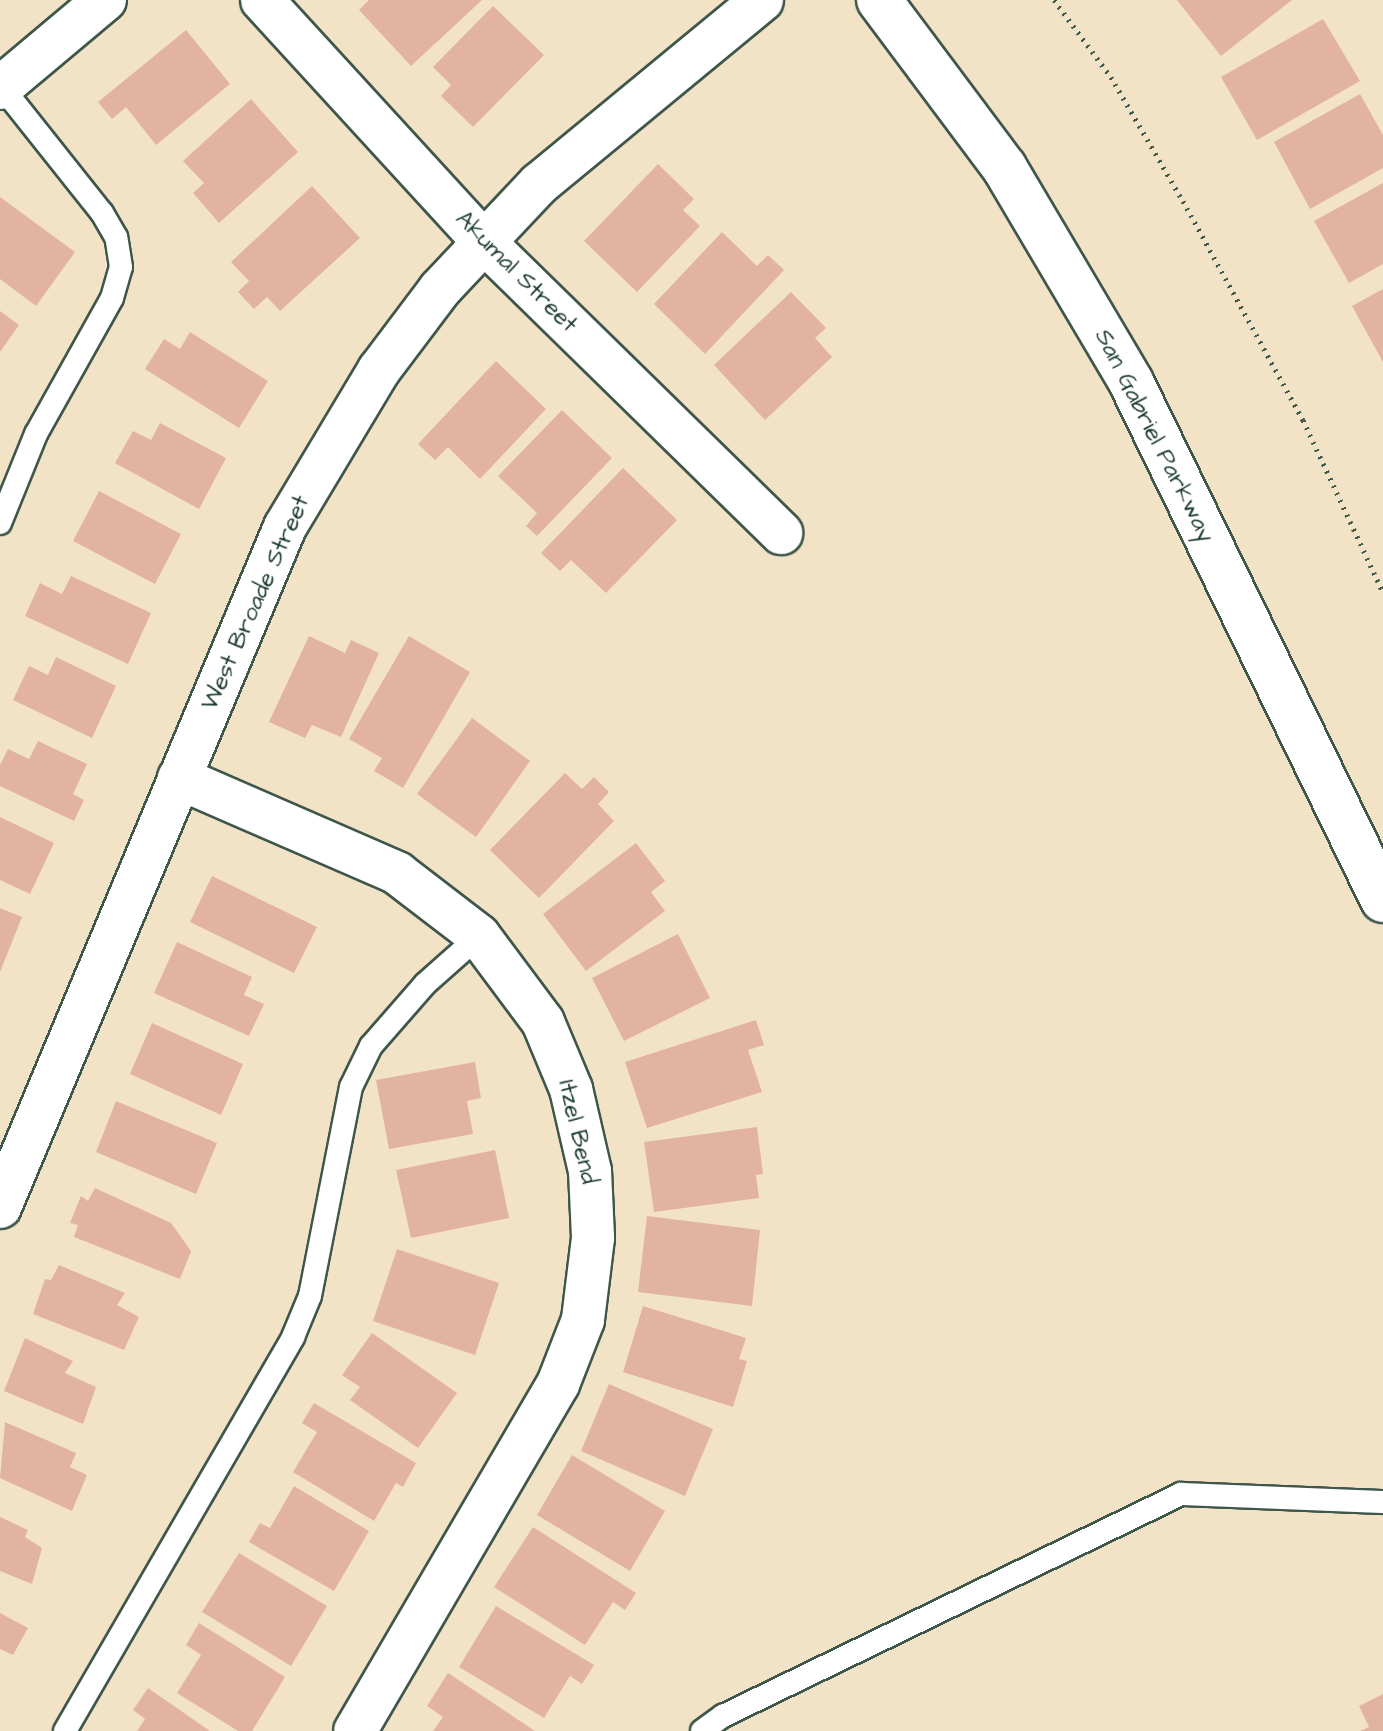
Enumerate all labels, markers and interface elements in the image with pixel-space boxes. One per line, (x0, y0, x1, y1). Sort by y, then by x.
street label: Akumal Street (449, 205, 583, 339)
street label: San Gabriel Parkway (1088, 325, 1220, 547)
street label: West Broade Street (196, 491, 316, 715)
street label: Itzel Bend (551, 1077, 603, 1187)

